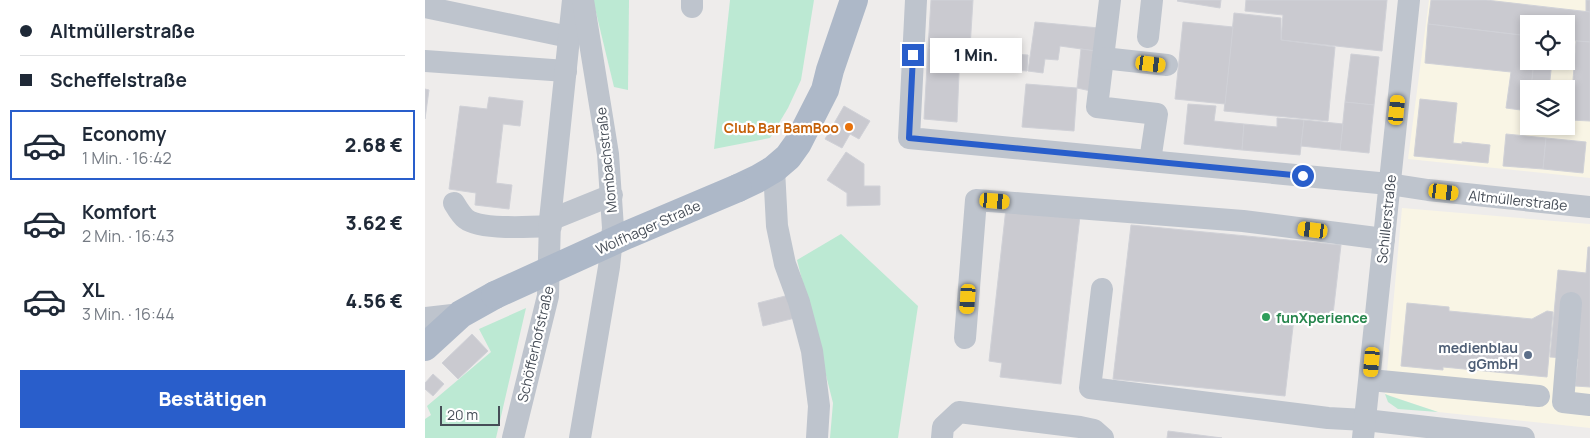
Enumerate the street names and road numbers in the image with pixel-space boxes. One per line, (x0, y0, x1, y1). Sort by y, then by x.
street label: Mombachstraße (591, 106, 621, 214)
street label: Schillerstraße (1372, 173, 1400, 265)
street label: Altmüllerstraße (1468, 185, 1568, 215)
street label: Wolfhager Straße (593, 195, 703, 259)
street label: Schöfferhofstraße (512, 284, 558, 404)

